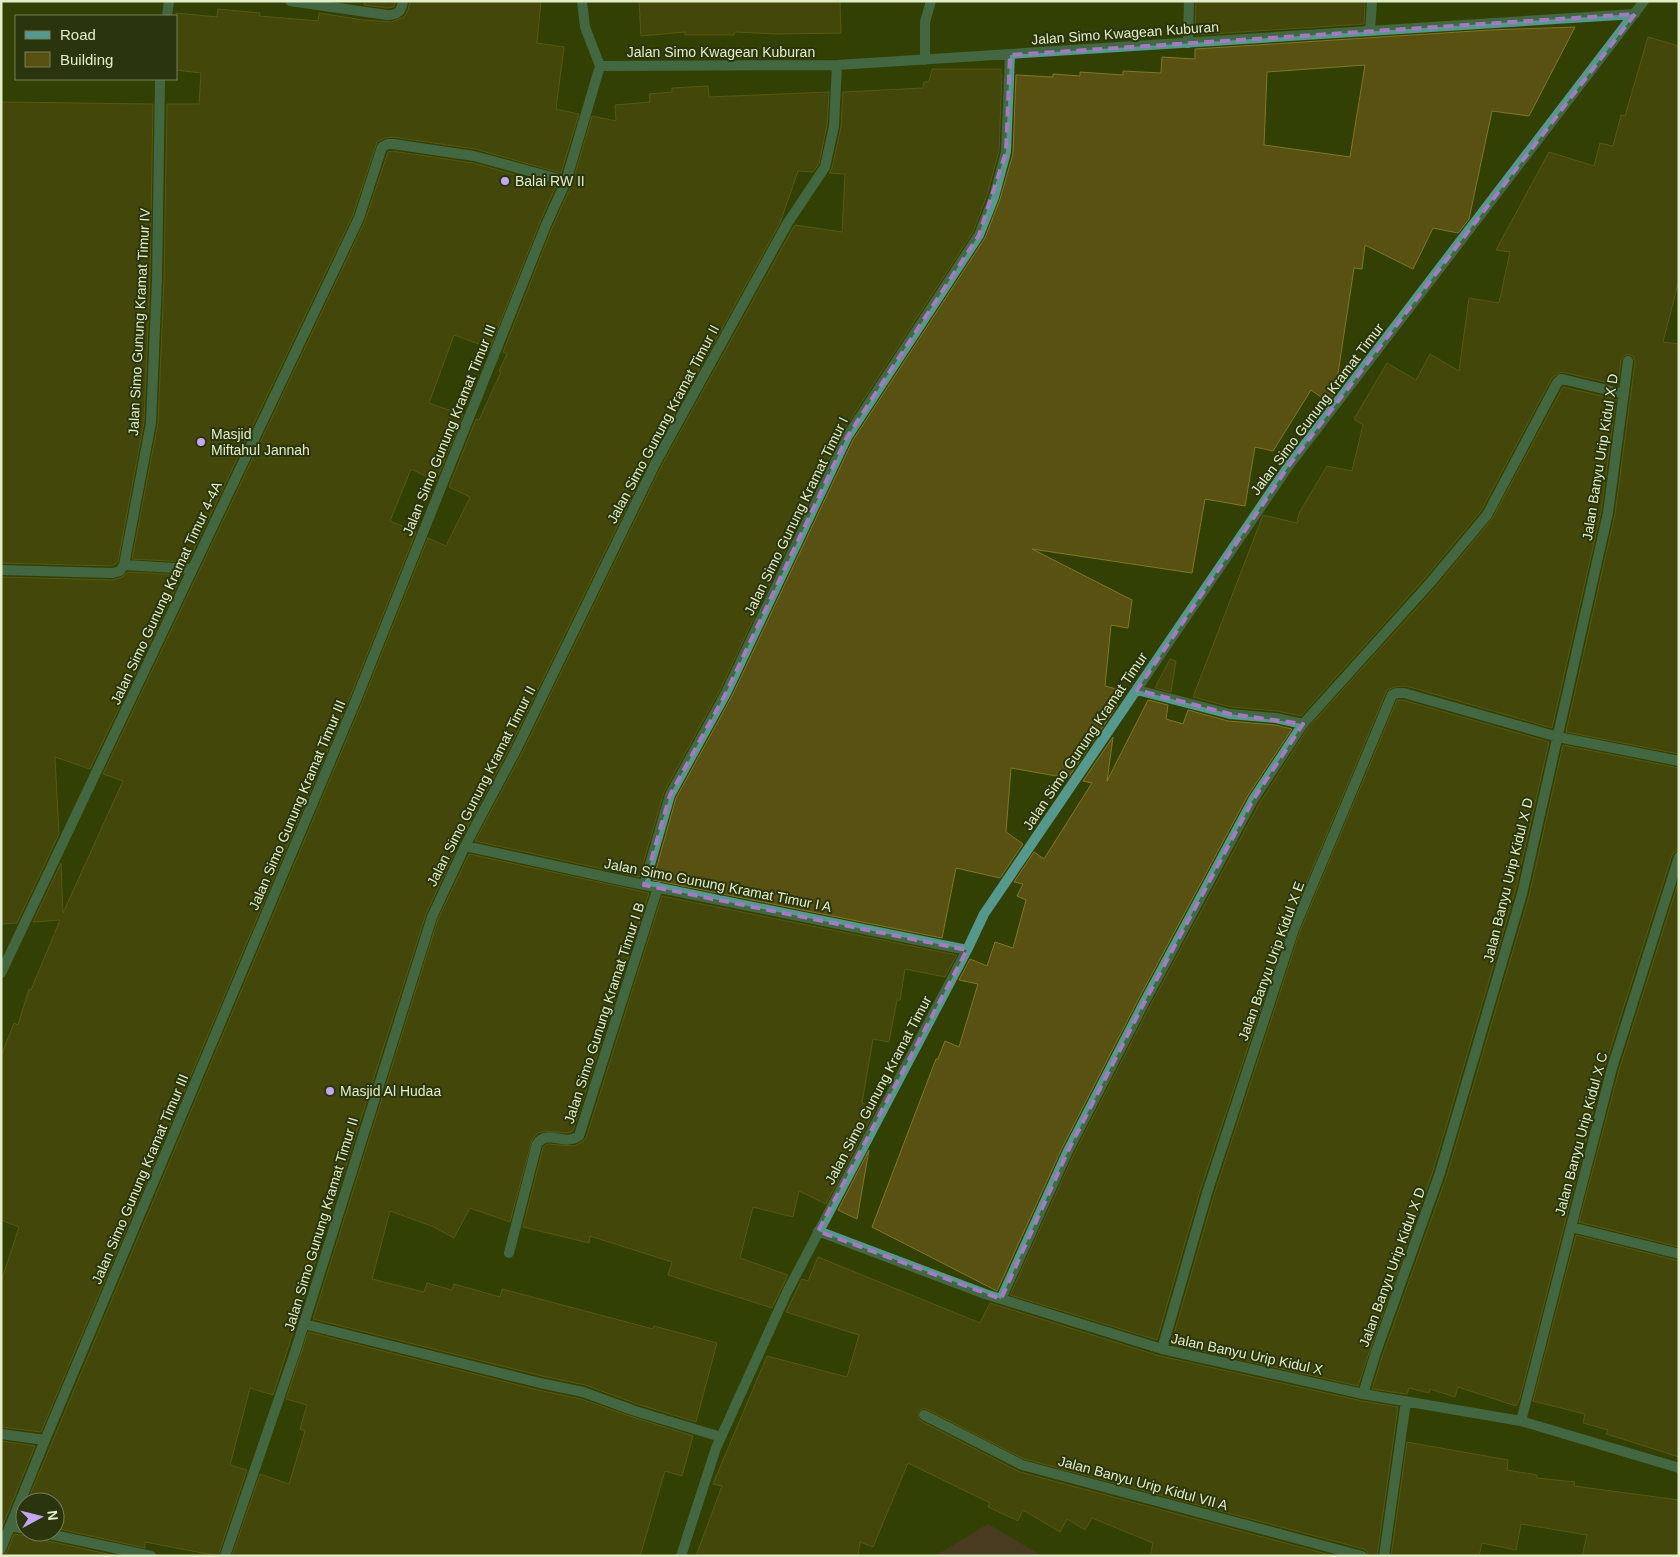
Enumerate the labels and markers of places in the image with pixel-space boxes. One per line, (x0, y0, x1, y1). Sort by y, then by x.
place label: Balai RW II (515, 173, 585, 189)
marker: Balai RW II (499, 175, 511, 187)
place label: Masjid Miftahul Jannah (211, 426, 310, 458)
marker: Masjid Miftahul Jannah (195, 436, 207, 448)
place label: Masjid Al Hudaa (340, 1083, 441, 1099)
marker: Masjid Al Hudaa (324, 1085, 336, 1097)

